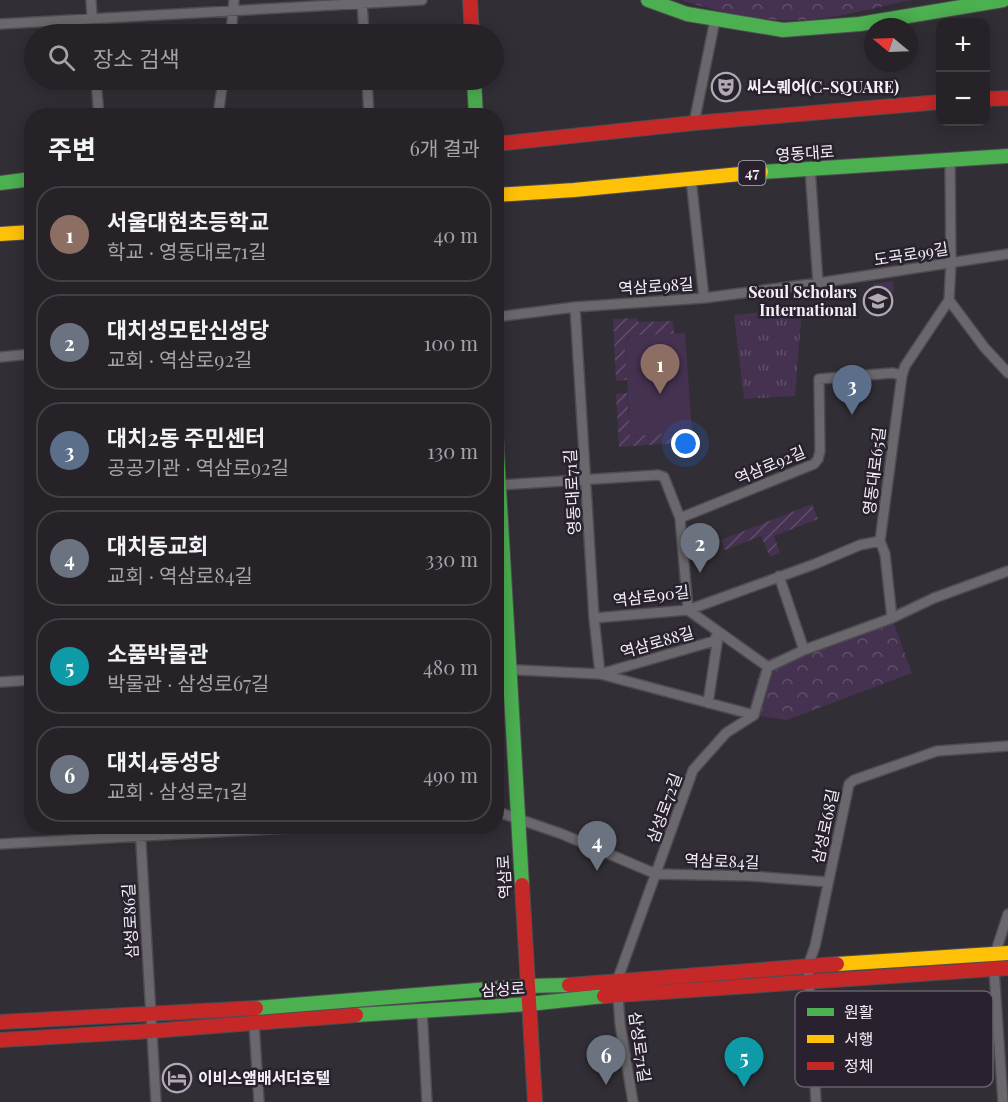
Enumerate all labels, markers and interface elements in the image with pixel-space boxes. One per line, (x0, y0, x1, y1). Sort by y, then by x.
north arrow (864, 18, 918, 72)
map controls (936, 18, 990, 126)
button: + (936, 18, 990, 72)
search box (24, 24, 504, 90)
icon: search (45, 41, 78, 74)
text: 장소 검색 (93, 43, 179, 73)
theatre icon: 씨스퀘어(C-SQUARE) (710, 71, 742, 103)
button: − (936, 72, 990, 126)
place label: 씨스퀘어(C-SQUARE) (747, 76, 899, 97)
text: 주변 (48, 131, 96, 166)
text: 6개 결과 (409, 134, 480, 161)
street label: 영동대로 (775, 140, 835, 165)
road number: 47 (738, 161, 766, 185)
text: 서울대현초등학교 (107, 206, 269, 236)
text: 1 (66, 221, 73, 248)
text: 40 m (433, 221, 478, 248)
text: 학교 · 영동대로71길 (107, 237, 267, 264)
street label: 도곡로99길 (872, 237, 950, 270)
street label: 역삼로98길 (618, 272, 694, 299)
place label: Seoul Scholars International (748, 281, 857, 320)
school or university icon: Seoul Scholars International (862, 285, 894, 317)
text: 대치성모탄신성당 (107, 314, 269, 344)
text: 2 (64, 329, 75, 356)
text: 100 m (424, 329, 478, 356)
pin: 1 (640, 344, 680, 394)
text: 교회 · 역삼로92길 (107, 345, 252, 372)
pin: 3 (832, 366, 872, 415)
text: 대치2동 주민센터 (107, 422, 265, 452)
street label: 영동대로65길 (858, 426, 889, 516)
your location (671, 429, 700, 458)
text: 3 (65, 437, 74, 464)
text: 130 m (427, 437, 478, 464)
street label: 역삼로92길 (731, 440, 808, 489)
street label: 영동대로71길 (559, 449, 584, 536)
text: 공공기관 · 역삼로92길 (107, 453, 289, 480)
pin: 2 (680, 524, 720, 573)
text: 대치동교회 (107, 530, 208, 560)
text: 4 (64, 545, 75, 572)
text: 330 m (425, 545, 478, 572)
text: 교회 · 역삼로84길 (107, 561, 253, 588)
street label: 역삼로90길 (612, 580, 690, 611)
street label: 역삼로88길 (618, 621, 696, 662)
text: 소품박물관 (107, 638, 208, 668)
text: 5 (65, 653, 74, 680)
text: 480 m (423, 653, 478, 680)
text: 박물관 · 삼성로67길 (107, 669, 270, 696)
text: 대치4동성당 (107, 746, 220, 776)
text: 6 (64, 761, 75, 788)
text: 490 m (423, 761, 478, 788)
street label: 삼성로72길 (641, 770, 686, 846)
text: 교회 · 삼성로71길 (107, 777, 248, 804)
street label: 삼성로68길 (806, 787, 843, 865)
pin: 4 (578, 822, 616, 871)
street label: 역삼로84길 (684, 849, 760, 872)
street label: 역삼로 (492, 854, 515, 900)
street label: 삼성로86길 (117, 883, 142, 959)
street label: 삼성로 (480, 977, 526, 1000)
legend (795, 991, 993, 1087)
text: 원활 (844, 1001, 874, 1022)
street label: 삼성로71길 (625, 1010, 656, 1084)
text: 서행 (844, 1028, 873, 1049)
pin: 6 (586, 1036, 626, 1085)
pin: 5 (724, 1038, 764, 1087)
text: 정체 (844, 1055, 873, 1076)
hotel icon: 이비스앰배서더호텔 (161, 1062, 193, 1094)
place label: 이비스앰배서더호텔 (198, 1067, 330, 1088)

